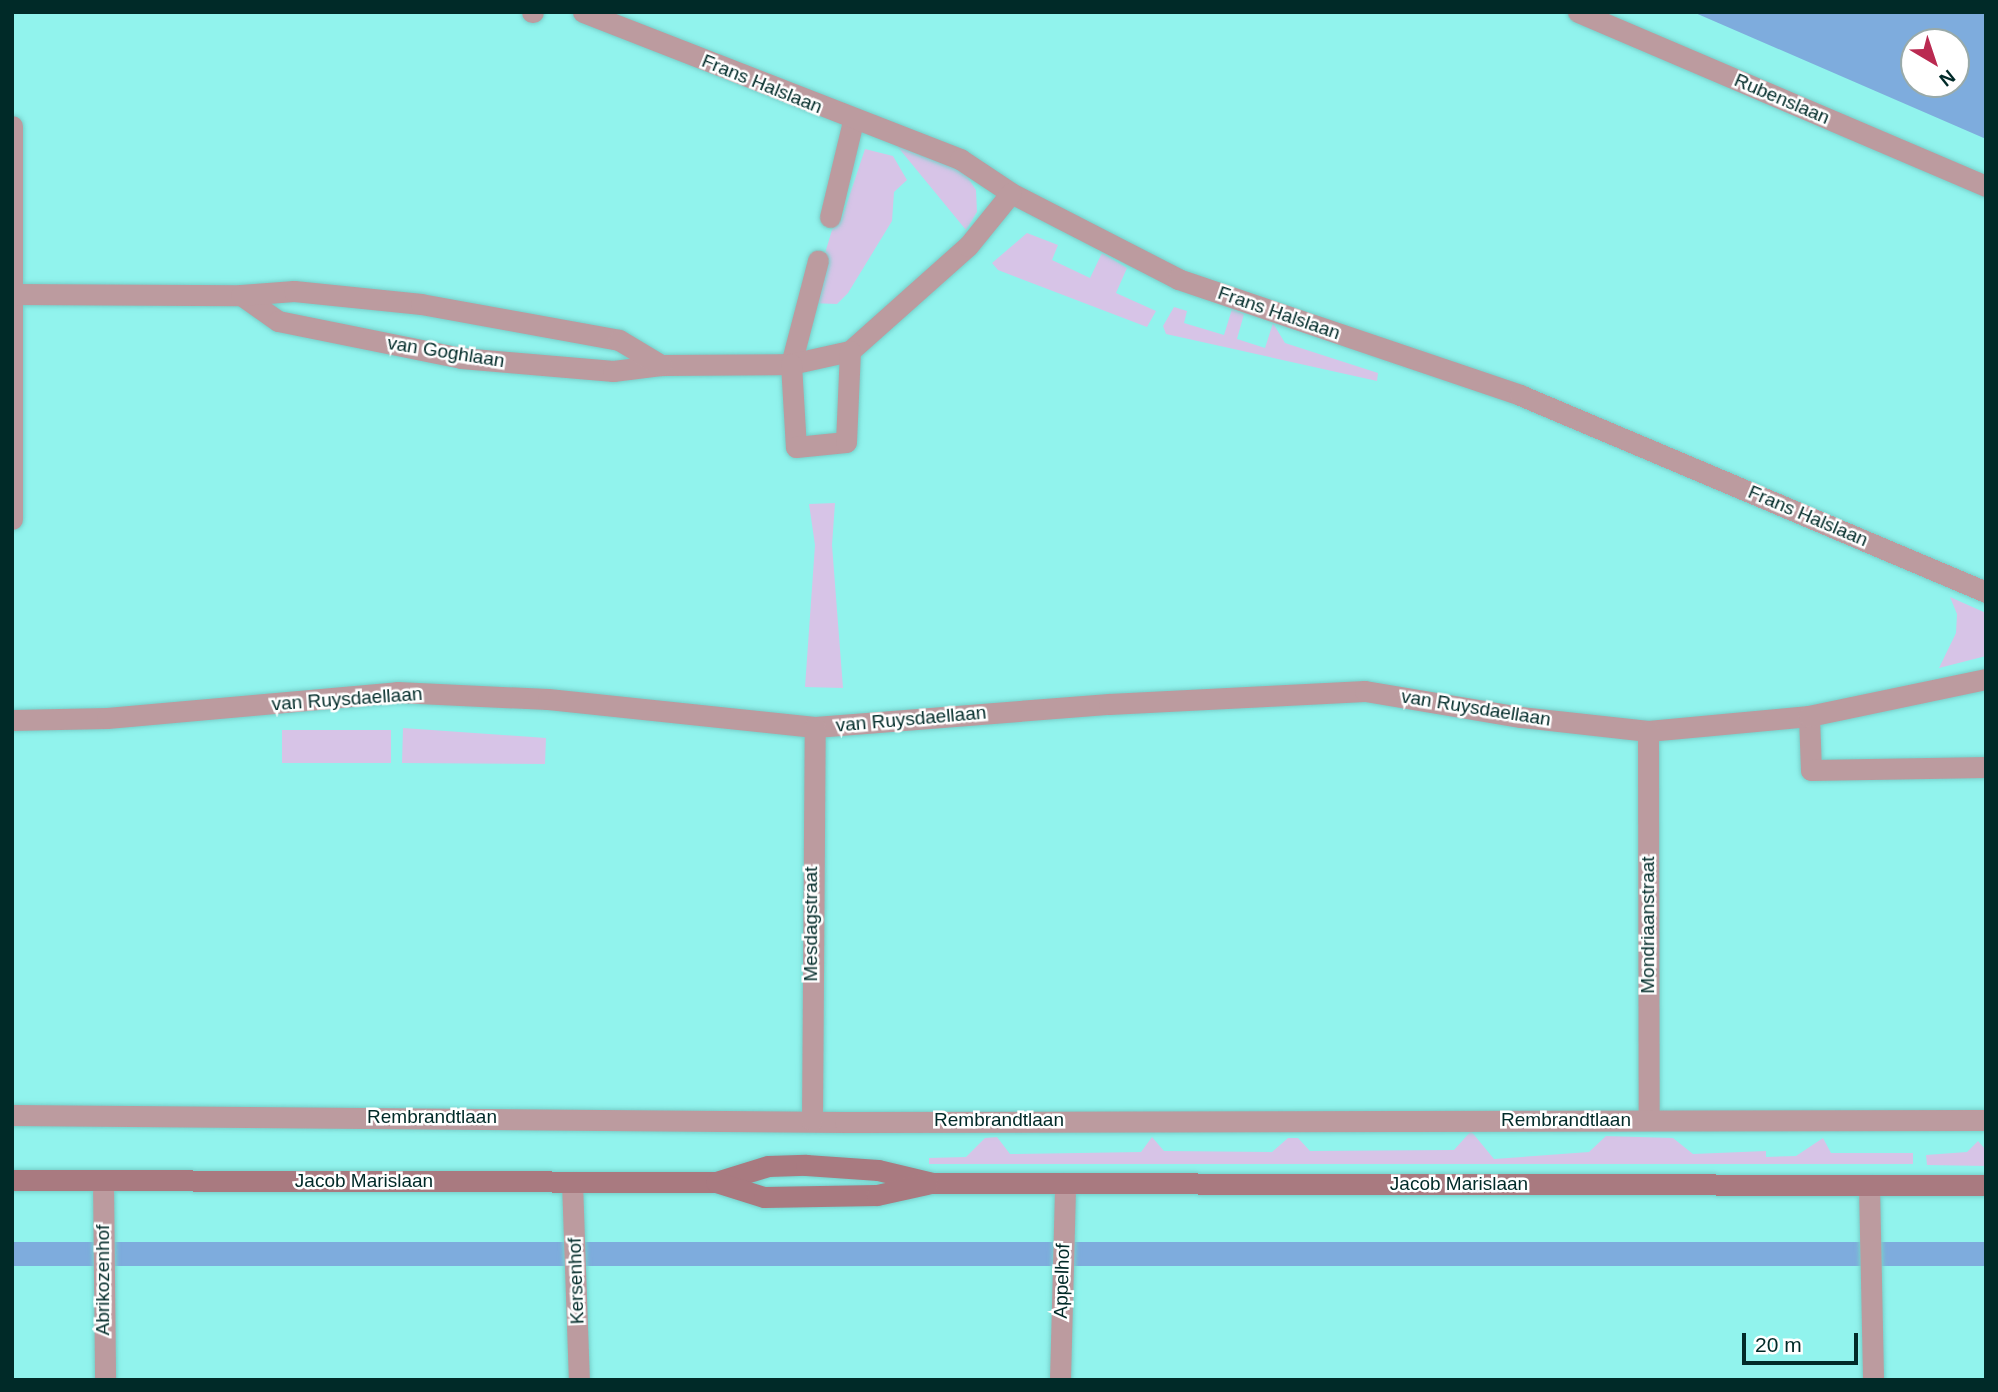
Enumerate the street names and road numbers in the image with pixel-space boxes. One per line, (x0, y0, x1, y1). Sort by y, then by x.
street label: Frans Halslaan (698, 49, 826, 119)
street label: Rubenslaan (1731, 69, 1833, 129)
street label: Frans Halslaan (1215, 281, 1343, 345)
street label: van Goghlaan (386, 331, 506, 373)
street label: Frans Halslaan (1745, 481, 1871, 551)
street label: van Ruysdaellaan (271, 682, 423, 716)
street label: van Ruysdaellaan (1400, 685, 1552, 731)
street label: van Ruysdaellaan (835, 701, 987, 737)
street label: Mondriaanstraat (1637, 856, 1659, 994)
street label: Mesdagstraat (800, 866, 822, 982)
street label: Rembrandtlaan (367, 1106, 497, 1128)
street label: Rembrandtlaan (934, 1109, 1064, 1131)
street label: Rembrandtlaan (1501, 1109, 1631, 1131)
street label: Jacob Marislaan (295, 1170, 433, 1192)
street label: Jacob Marislaan (1390, 1173, 1528, 1195)
street label: Abrikozenhof (92, 1225, 114, 1335)
street label: Kersenhof (563, 1237, 589, 1325)
street label: Appelhof (1049, 1243, 1075, 1319)

